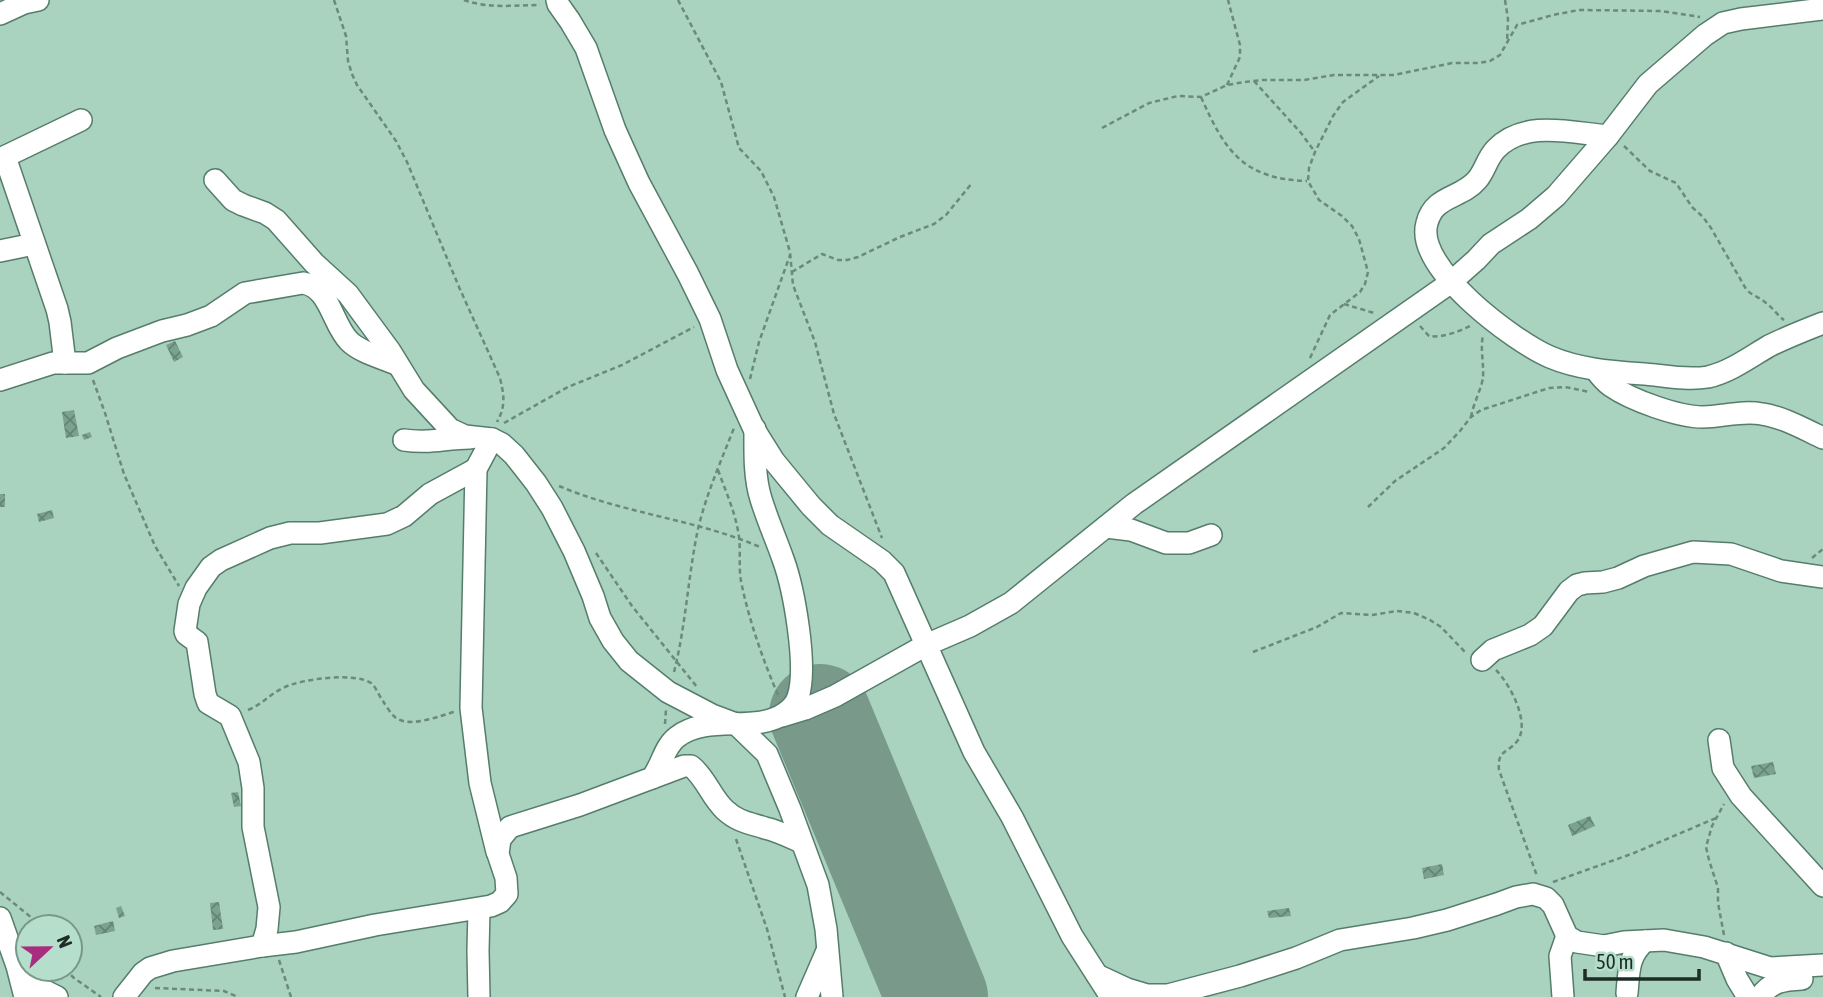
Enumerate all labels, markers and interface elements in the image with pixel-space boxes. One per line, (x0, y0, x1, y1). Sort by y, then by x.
north arrow (14, 913, 84, 983)
text: N (52, 932, 77, 951)
scale bar (1585, 937, 1699, 981)
text: 50 m (1596, 949, 1634, 973)

